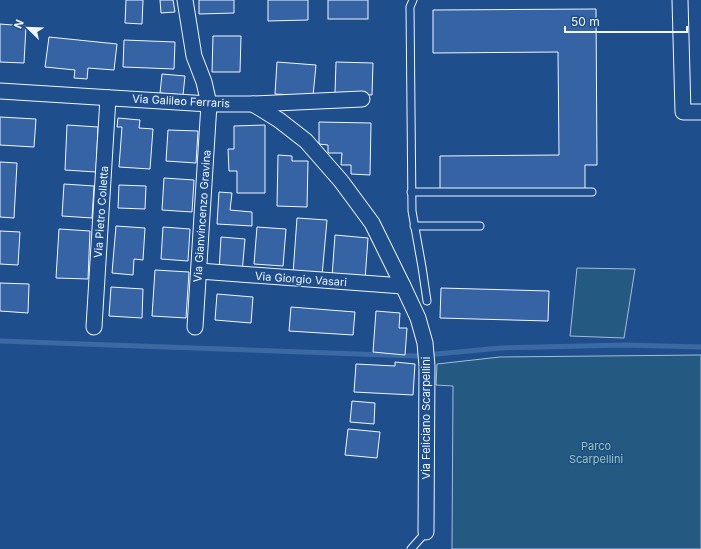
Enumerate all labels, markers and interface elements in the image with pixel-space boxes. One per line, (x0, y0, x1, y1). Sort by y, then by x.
north arrow (8, 8, 48, 48)
scale bar (565, 8, 687, 34)
text: 50 m (571, 14, 600, 29)
text: N (11, 17, 27, 31)
street label: Via Galileo Ferraris (132, 91, 230, 111)
street label: Via Gianvincenzo Gravina (190, 149, 214, 283)
street label: Via Pietro Colletta (91, 165, 111, 259)
street label: Via Giorgio Vasari (255, 269, 347, 289)
street label: Via Feliciano Scarpellini (419, 357, 433, 479)
park label: Parco Scarpellini (569, 439, 623, 466)

